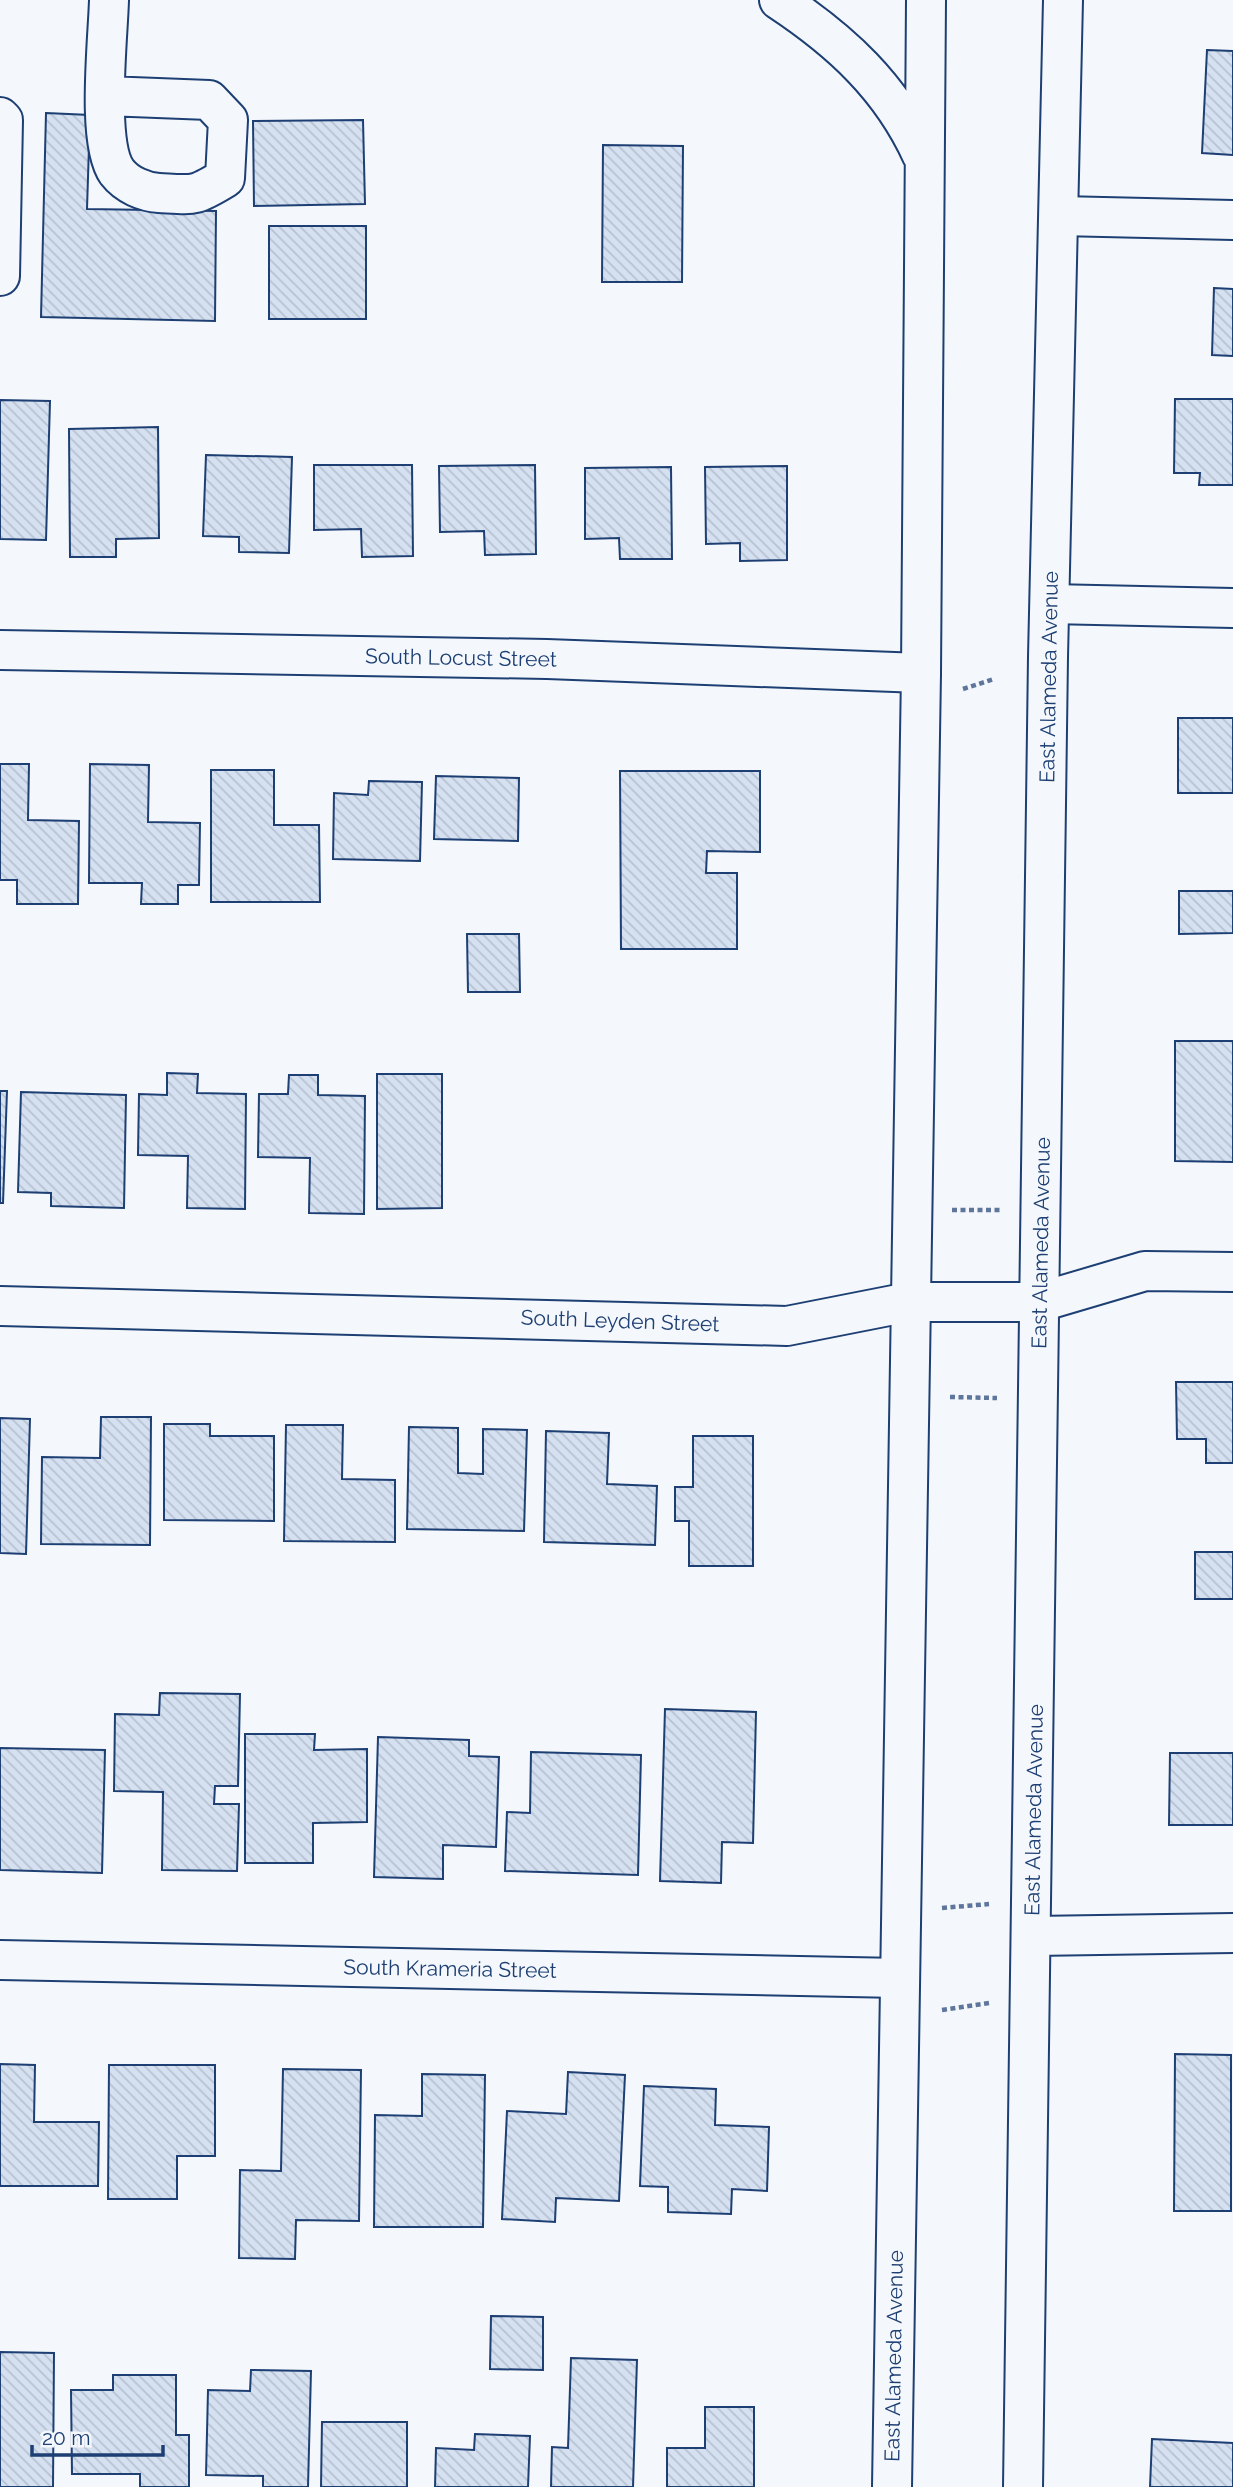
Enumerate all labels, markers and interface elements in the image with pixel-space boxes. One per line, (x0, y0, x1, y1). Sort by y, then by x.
street label: East Alameda Avenue (1034, 571, 1063, 783)
street label: South Locust Street (365, 643, 557, 672)
street label: East Alameda Avenue (1026, 1137, 1055, 1349)
street label: South Leyden Street (520, 1305, 720, 1336)
street label: East Alameda Avenue (1019, 1704, 1048, 1916)
street label: South Krameria Street (343, 1954, 557, 1983)
street label: East Alameda Avenue (879, 2250, 908, 2462)
scale bar (32, 2414, 163, 2458)
text: 20 m (42, 2425, 90, 2450)

